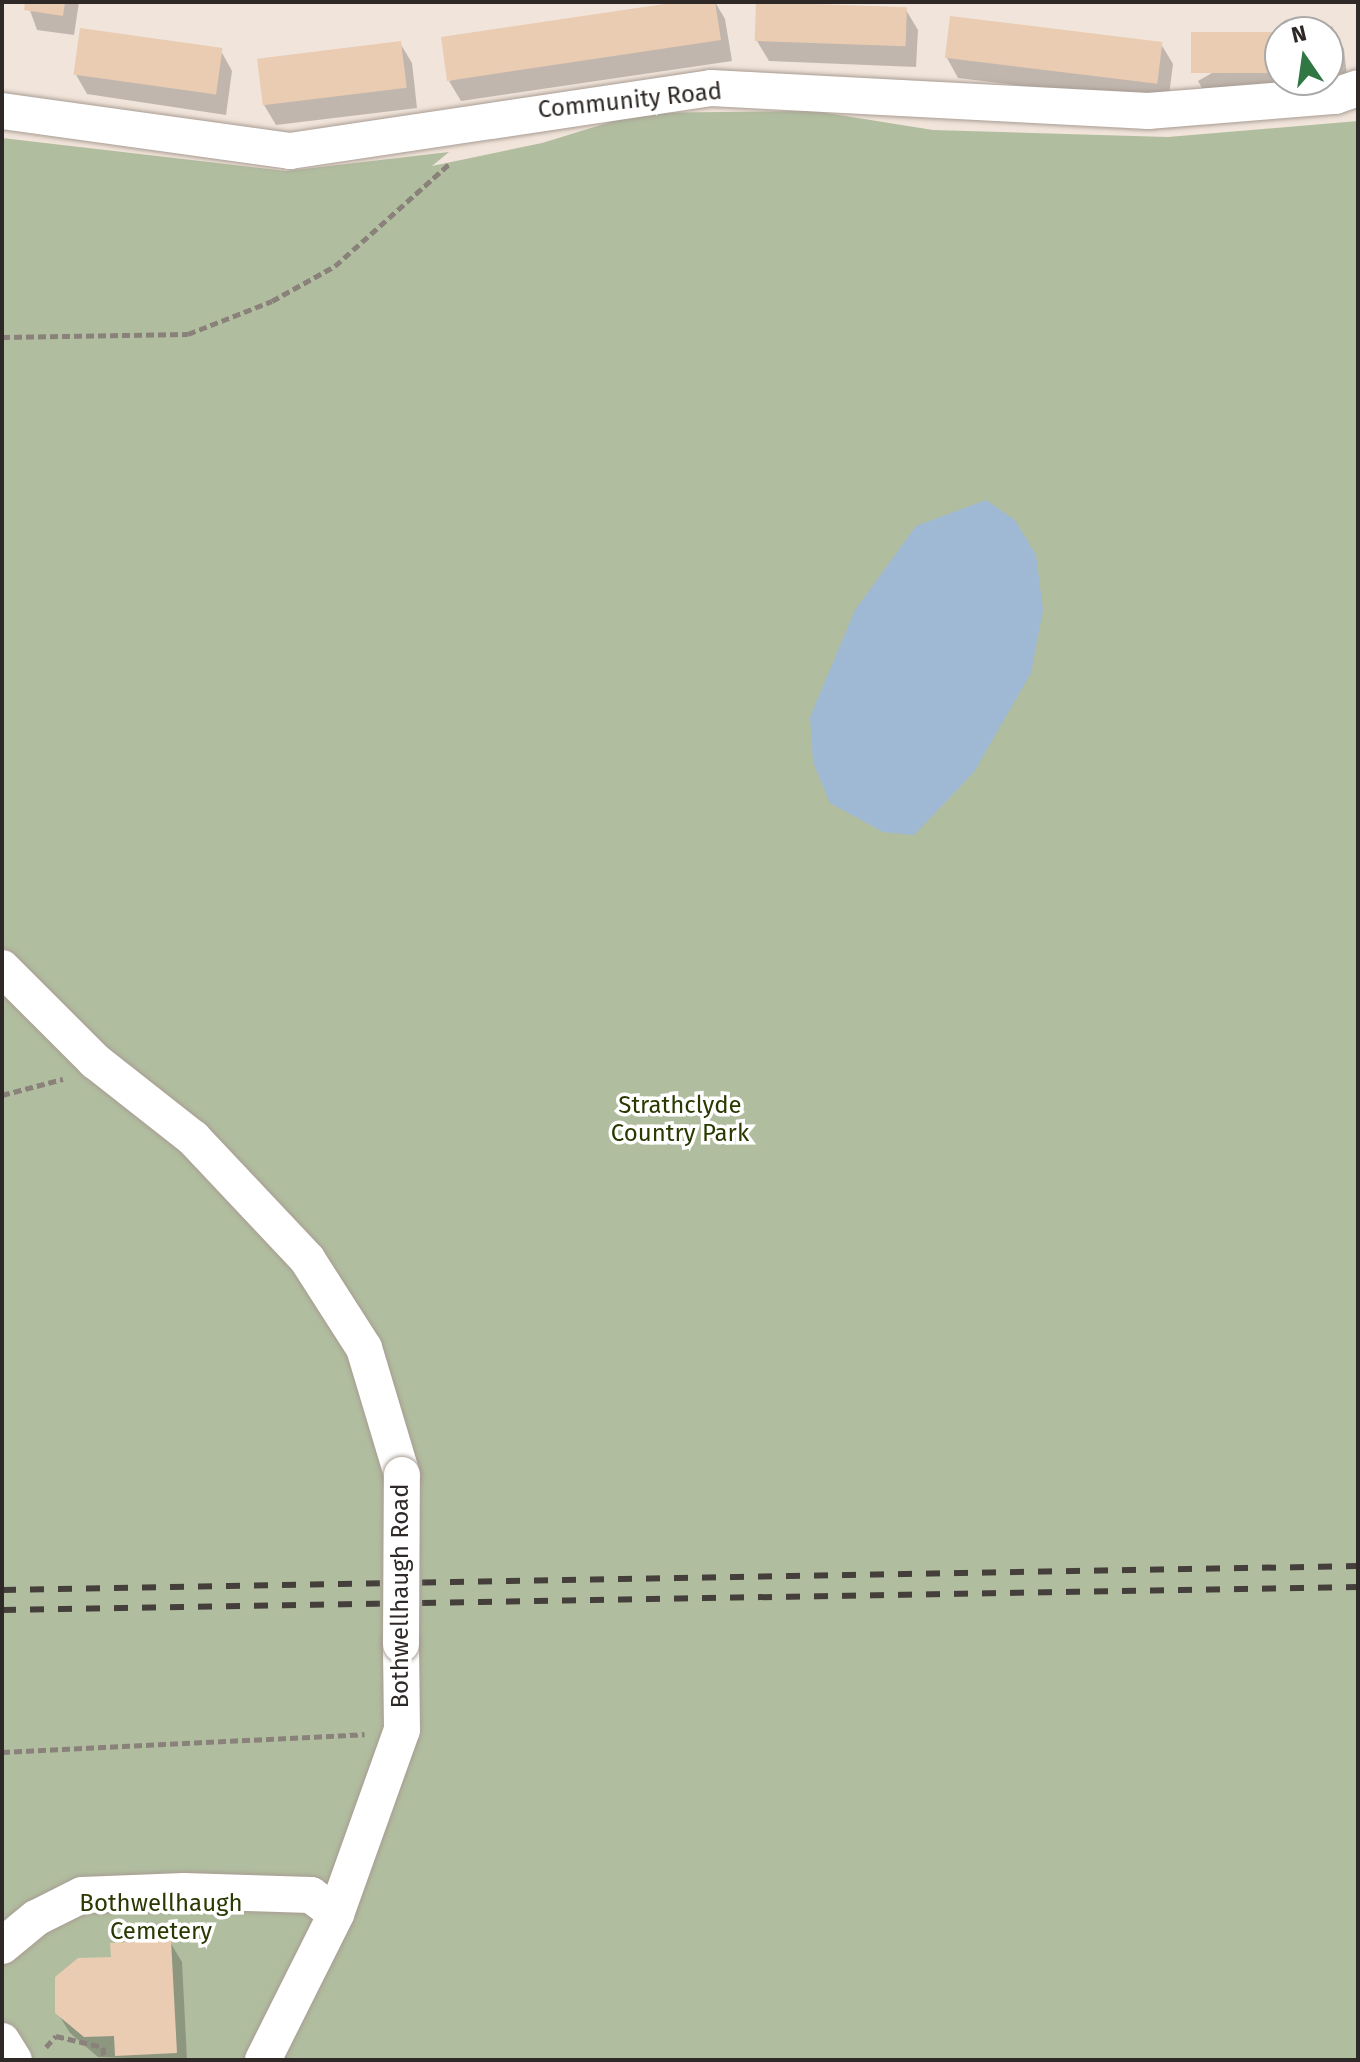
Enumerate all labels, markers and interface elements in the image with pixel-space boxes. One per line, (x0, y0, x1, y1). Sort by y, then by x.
north arrow (1264, 16, 1344, 96)
text: N (1289, 19, 1309, 49)
street label: Community Road (537, 77, 723, 125)
park label: Strathclyde Country Park (611, 1092, 749, 1148)
street label: Bothwellhaugh Road (387, 1483, 415, 1709)
park label: Bothwellhaugh Cemetery (79, 1890, 243, 1946)

